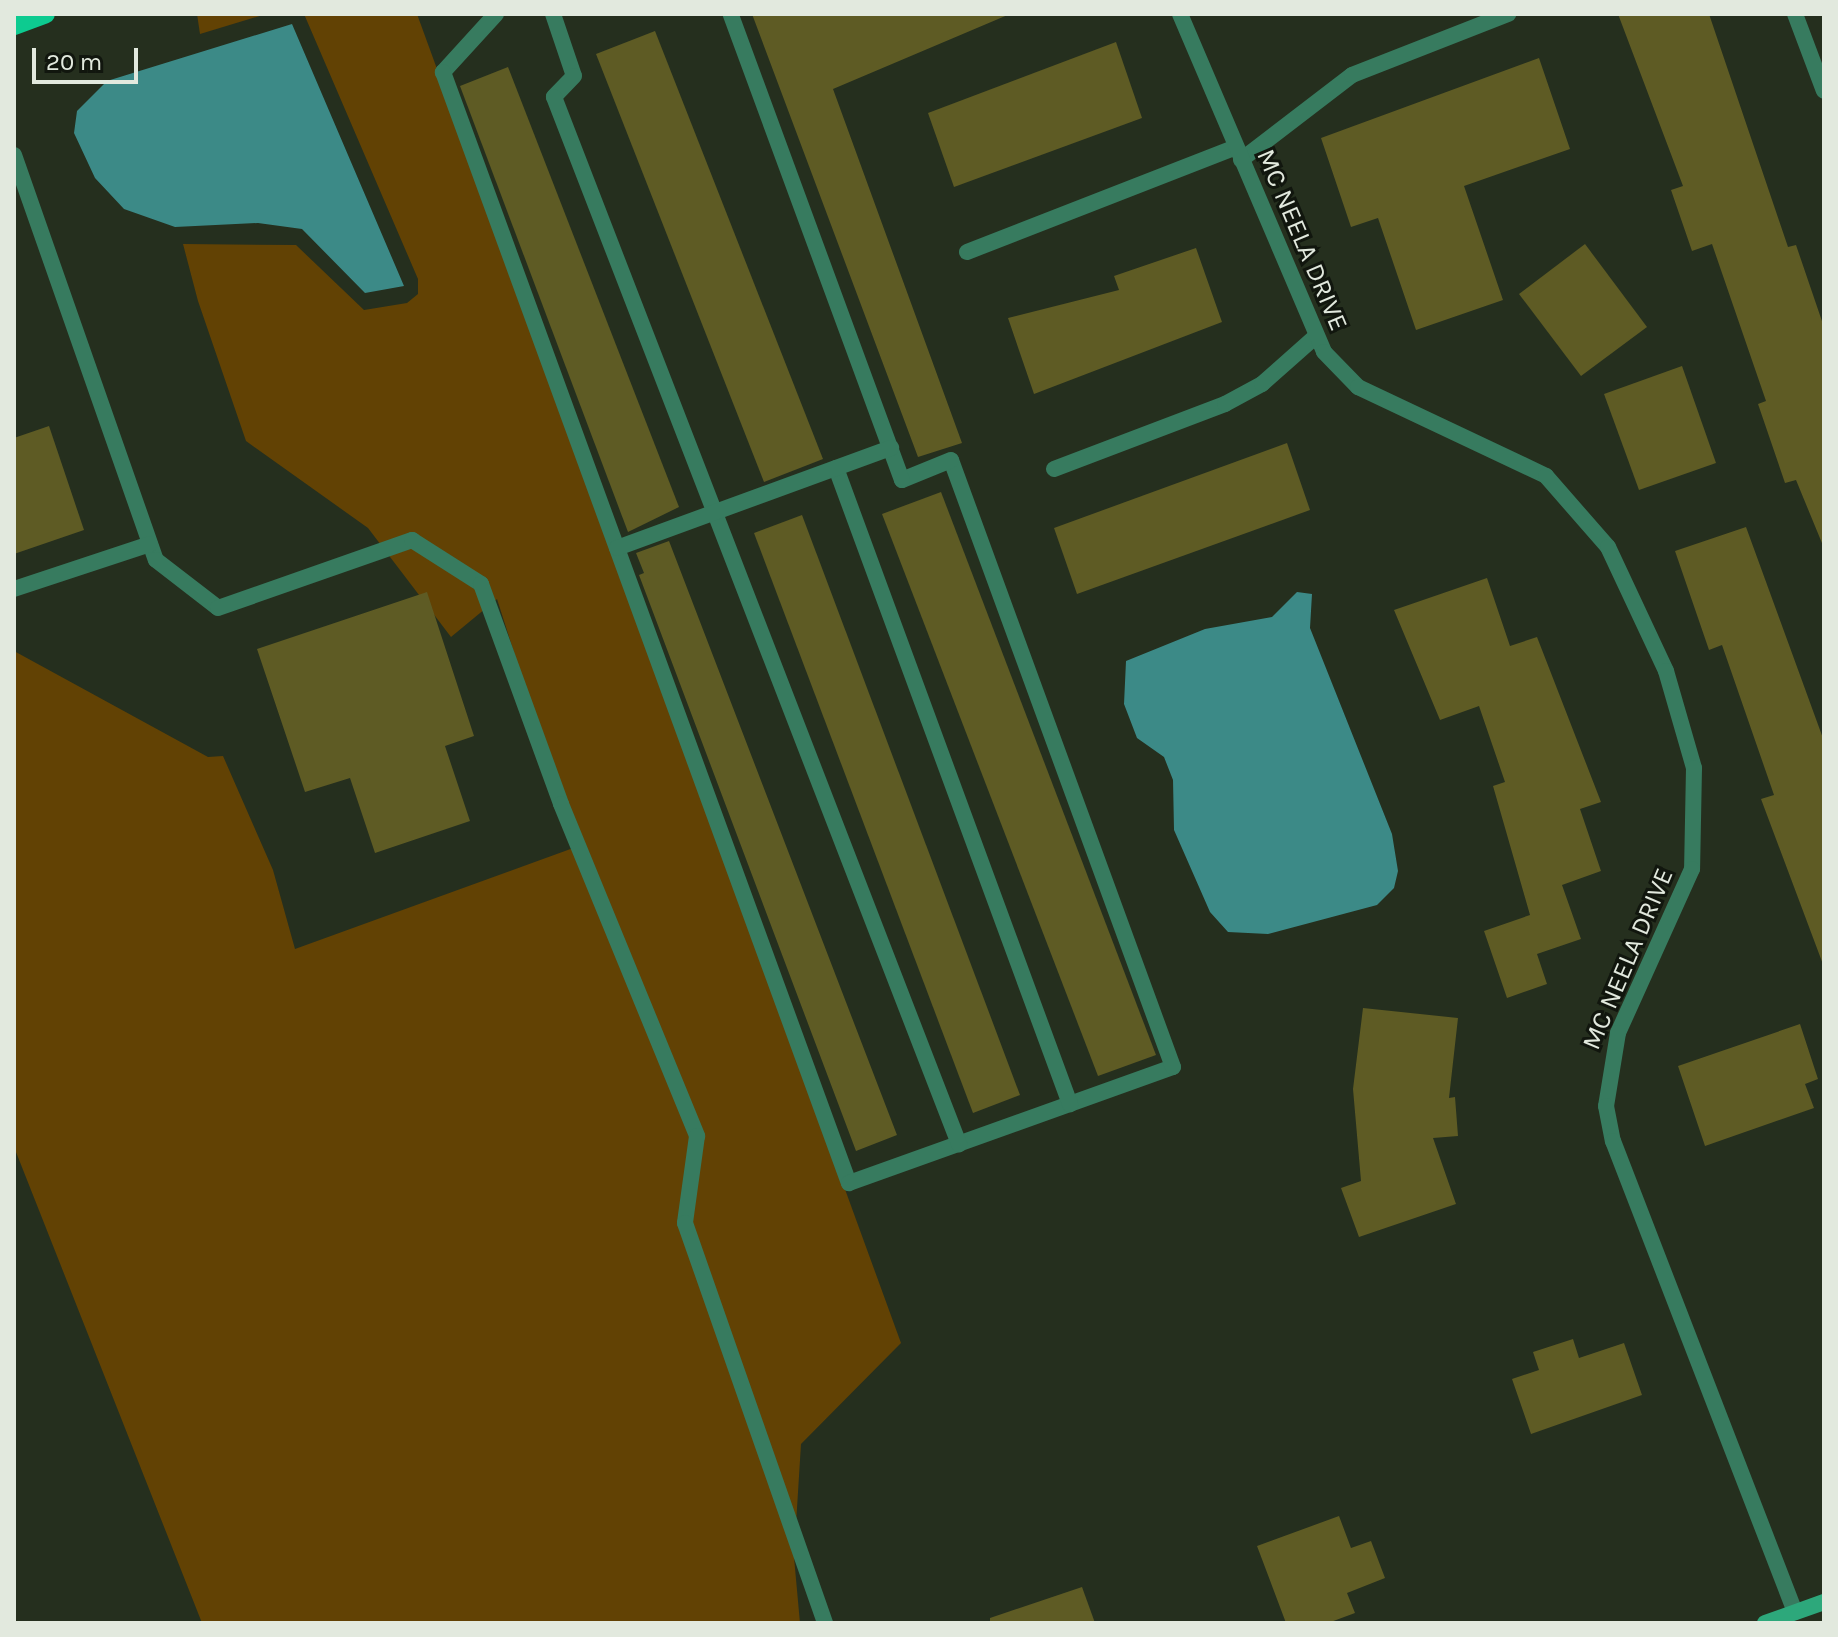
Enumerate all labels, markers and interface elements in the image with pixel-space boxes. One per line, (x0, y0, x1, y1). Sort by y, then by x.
scale bar (36, 32, 142, 82)
text: 20 m (46, 48, 102, 76)
street label: MC NEELA DRIVE (1250, 145, 1354, 335)
street label: MC NEELA DRIVE (1576, 864, 1680, 1054)

